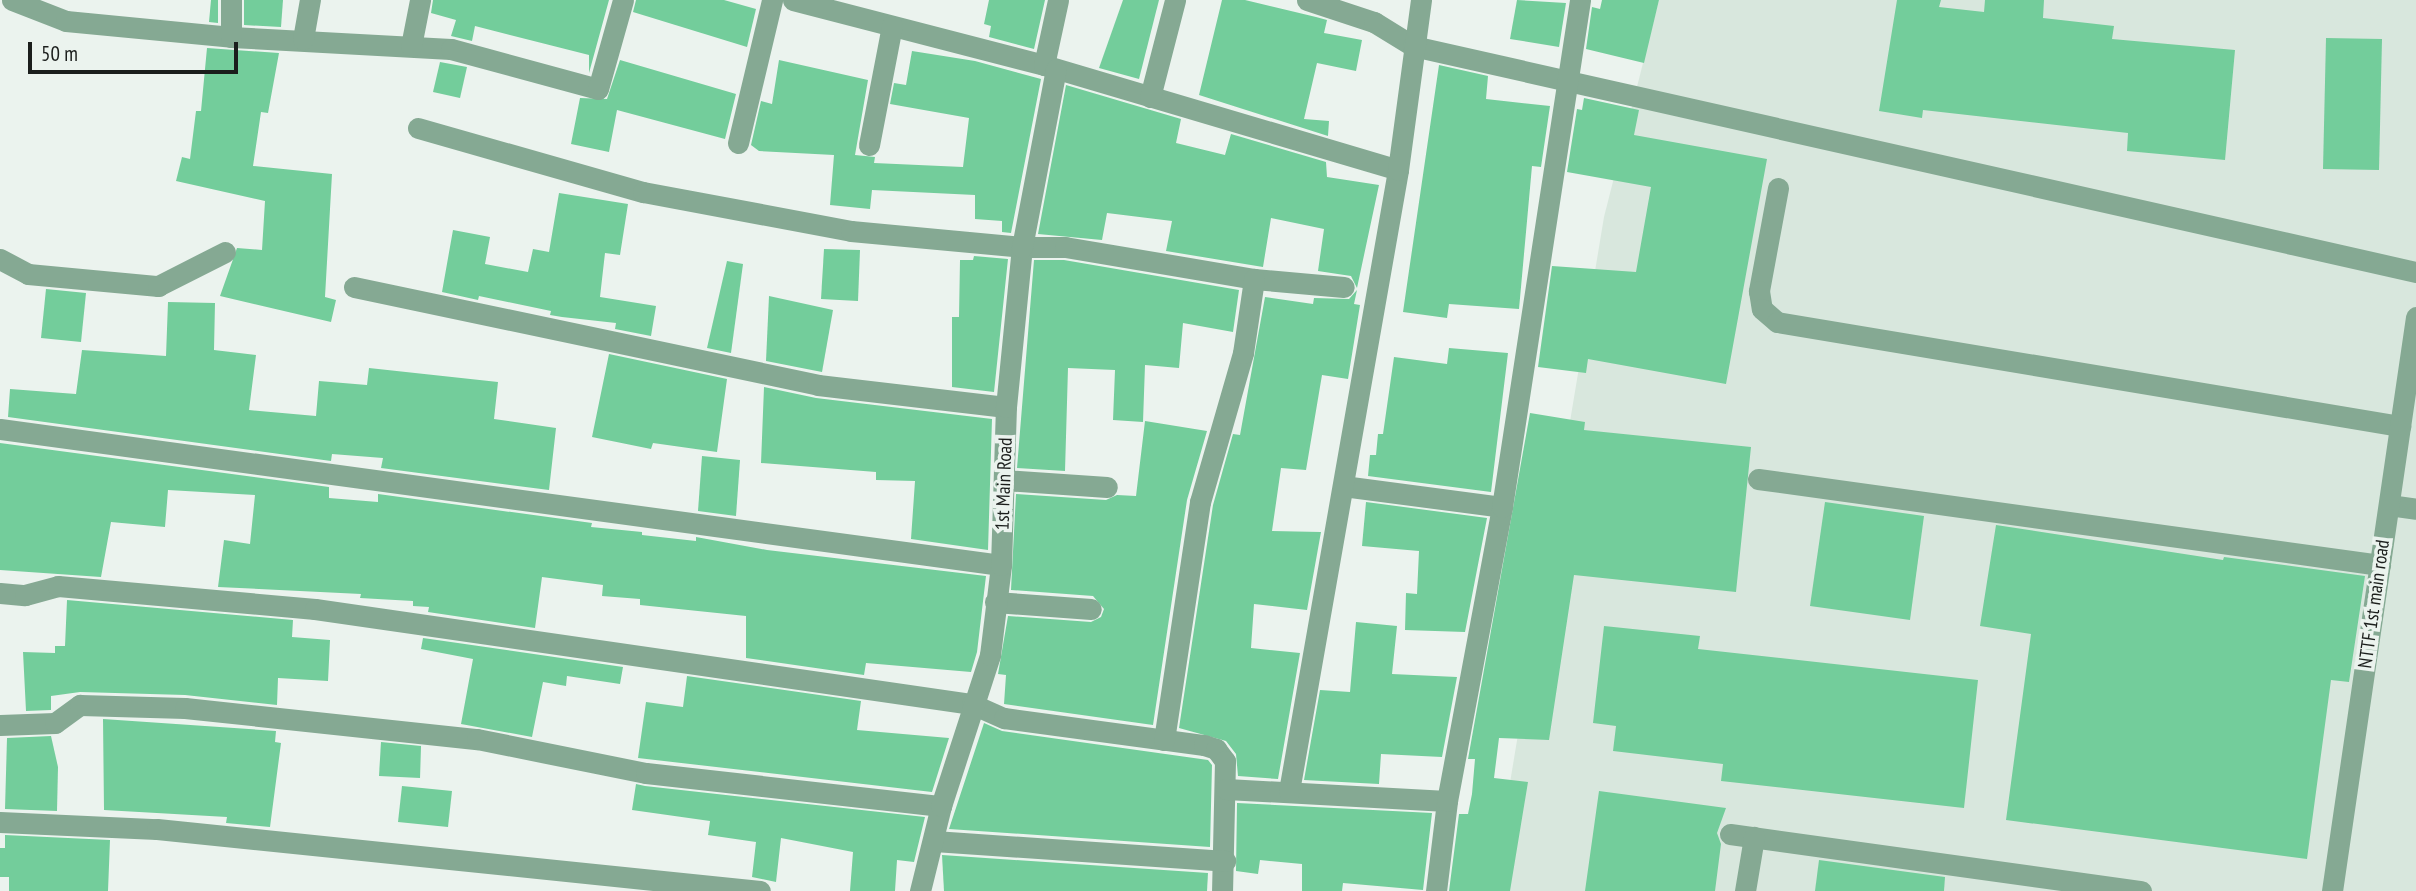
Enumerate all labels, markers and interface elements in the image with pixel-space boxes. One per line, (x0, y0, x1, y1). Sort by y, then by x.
scale bar (32, 28, 242, 72)
text: 50 m (41, 40, 78, 67)
street label: 1st Main Road (991, 437, 1017, 531)
street label: NTTF 1st main road (2354, 538, 2394, 670)

